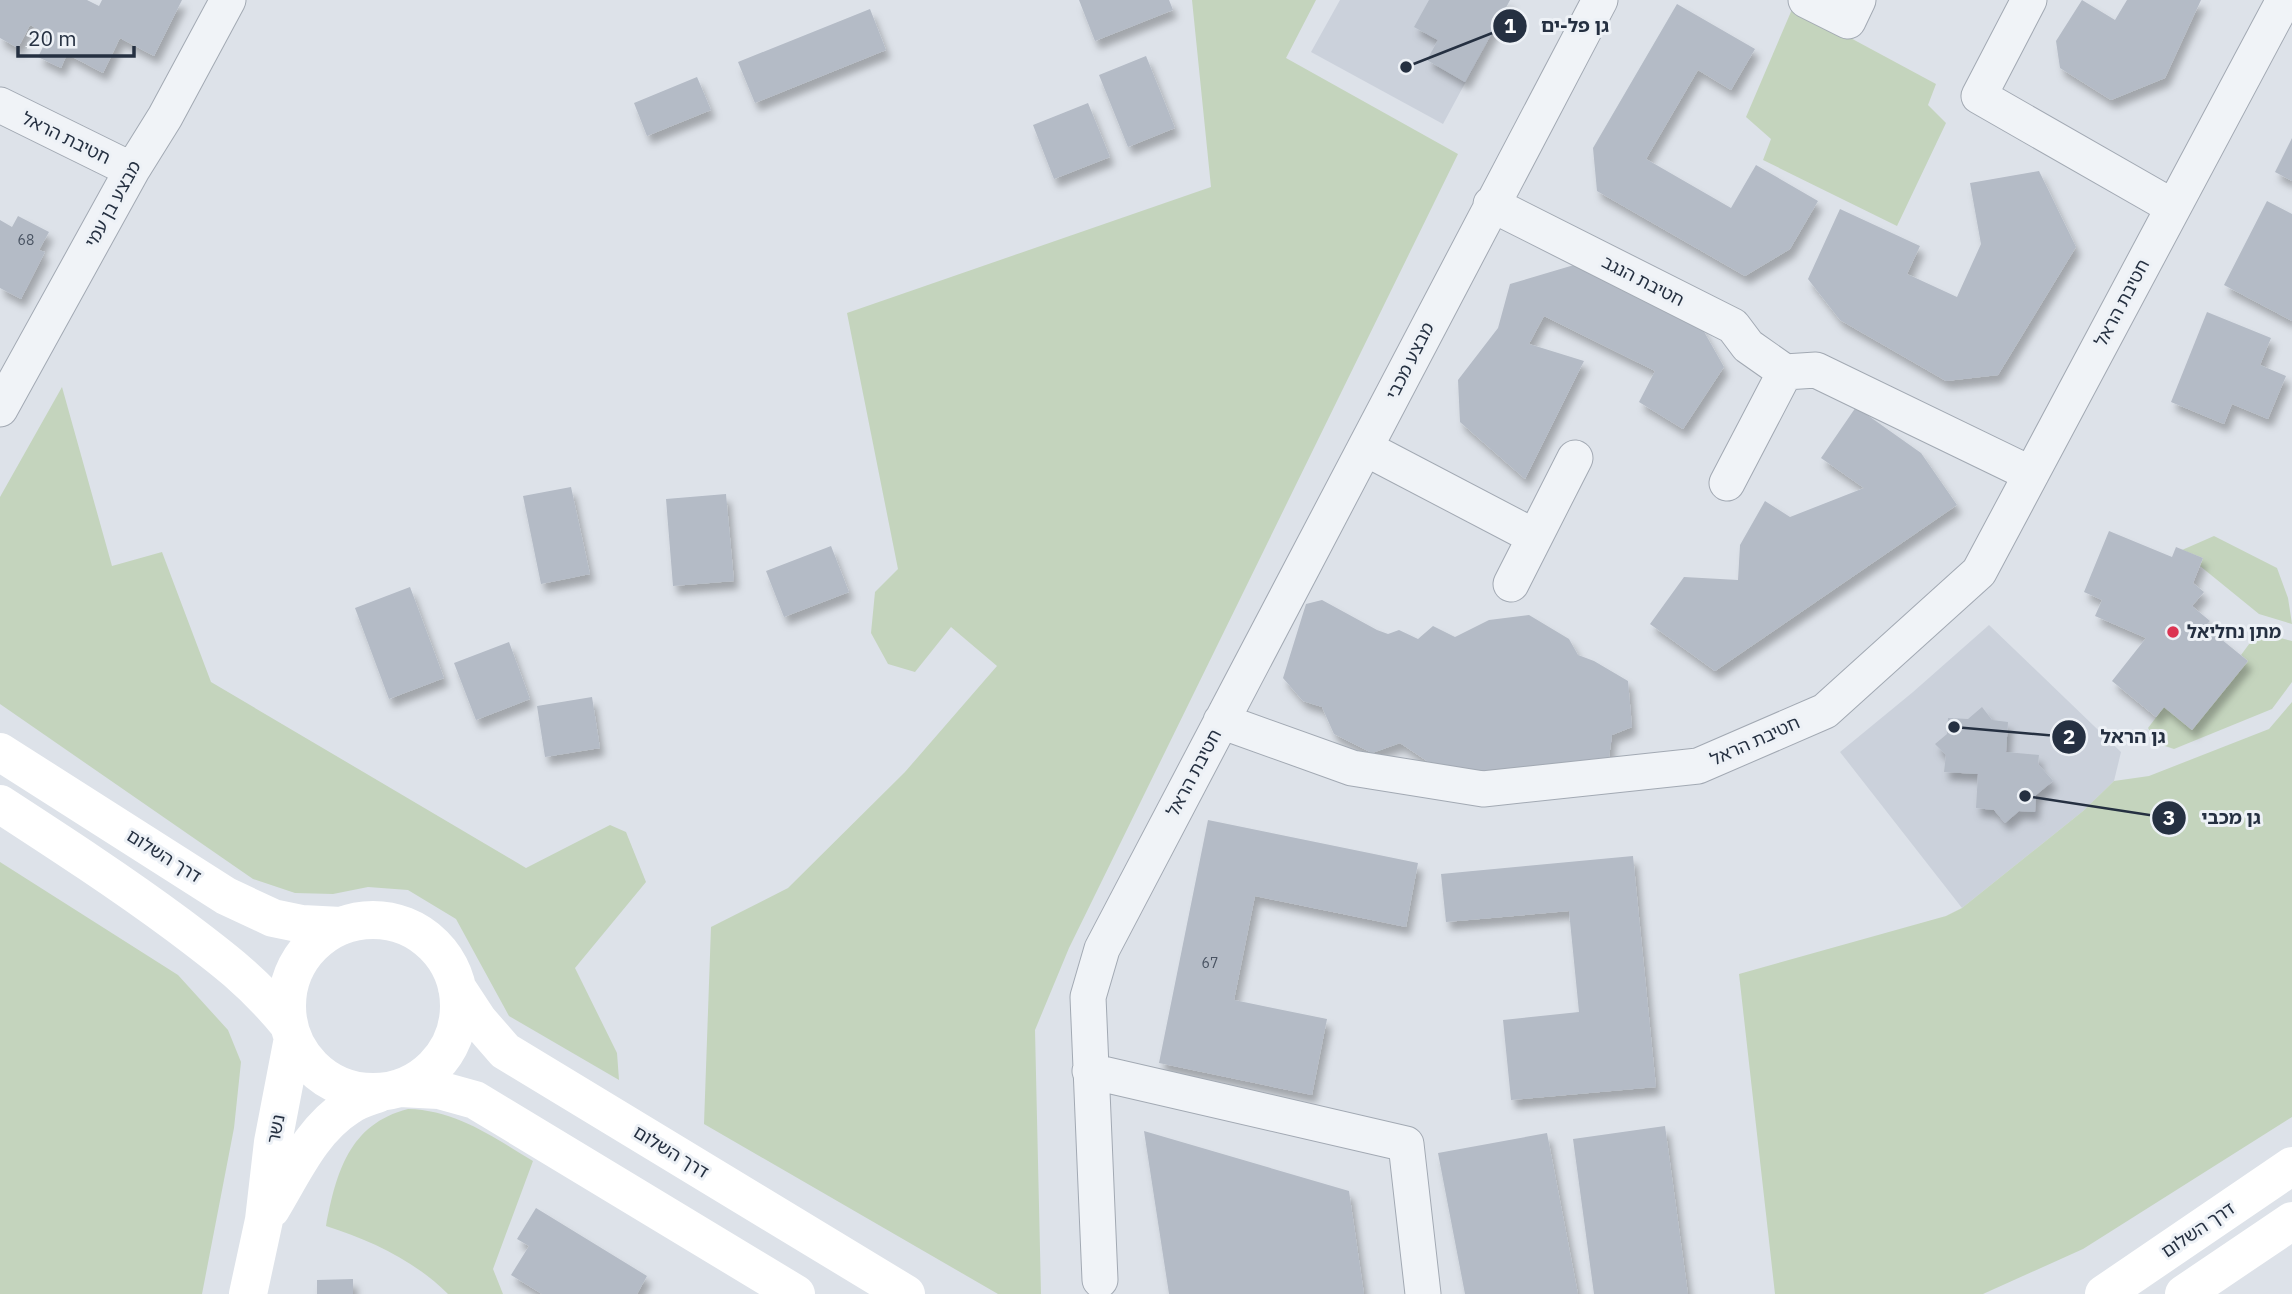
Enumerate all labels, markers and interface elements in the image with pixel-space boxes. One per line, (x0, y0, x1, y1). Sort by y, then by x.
callout: גן פל-ים (1492, 6, 1623, 46)
text: 1 (1504, 11, 1517, 39)
text: גן פל-ים (1541, 13, 1609, 37)
scale bar (18, 14, 133, 58)
text: 20 m (28, 24, 77, 52)
street label: חטיבת הראל (18, 106, 114, 169)
street label: מבצע בן עמי (79, 156, 146, 251)
house number: 68 (18, 231, 34, 249)
street label: חטיבת הנגב (1598, 250, 1688, 311)
street label: חטיבת הראל (2089, 255, 2154, 350)
street label: מבצע מכבי (1380, 318, 1439, 403)
place label: מתן נחליאל (2187, 620, 2281, 643)
marker: מתן נחליאל (2165, 624, 2181, 640)
street label: חטיבת הראל (1706, 711, 1803, 771)
callout: גן הראל (2052, 717, 2180, 757)
text: 2 (2063, 722, 2075, 750)
text: גן הראל (2100, 724, 2166, 748)
street label: חטיבת הראל (1161, 725, 1226, 820)
callout: גן מכבי (2152, 798, 2275, 838)
text: 3 (2163, 803, 2175, 831)
text: גן מכבי (2201, 805, 2261, 829)
street label: דרך השלום (123, 824, 206, 888)
house number: 67 (1202, 954, 1218, 972)
street label: נשר (261, 1112, 290, 1145)
street label: דרך השלום (629, 1120, 713, 1183)
street label: דרך השלום (2157, 1197, 2239, 1263)

